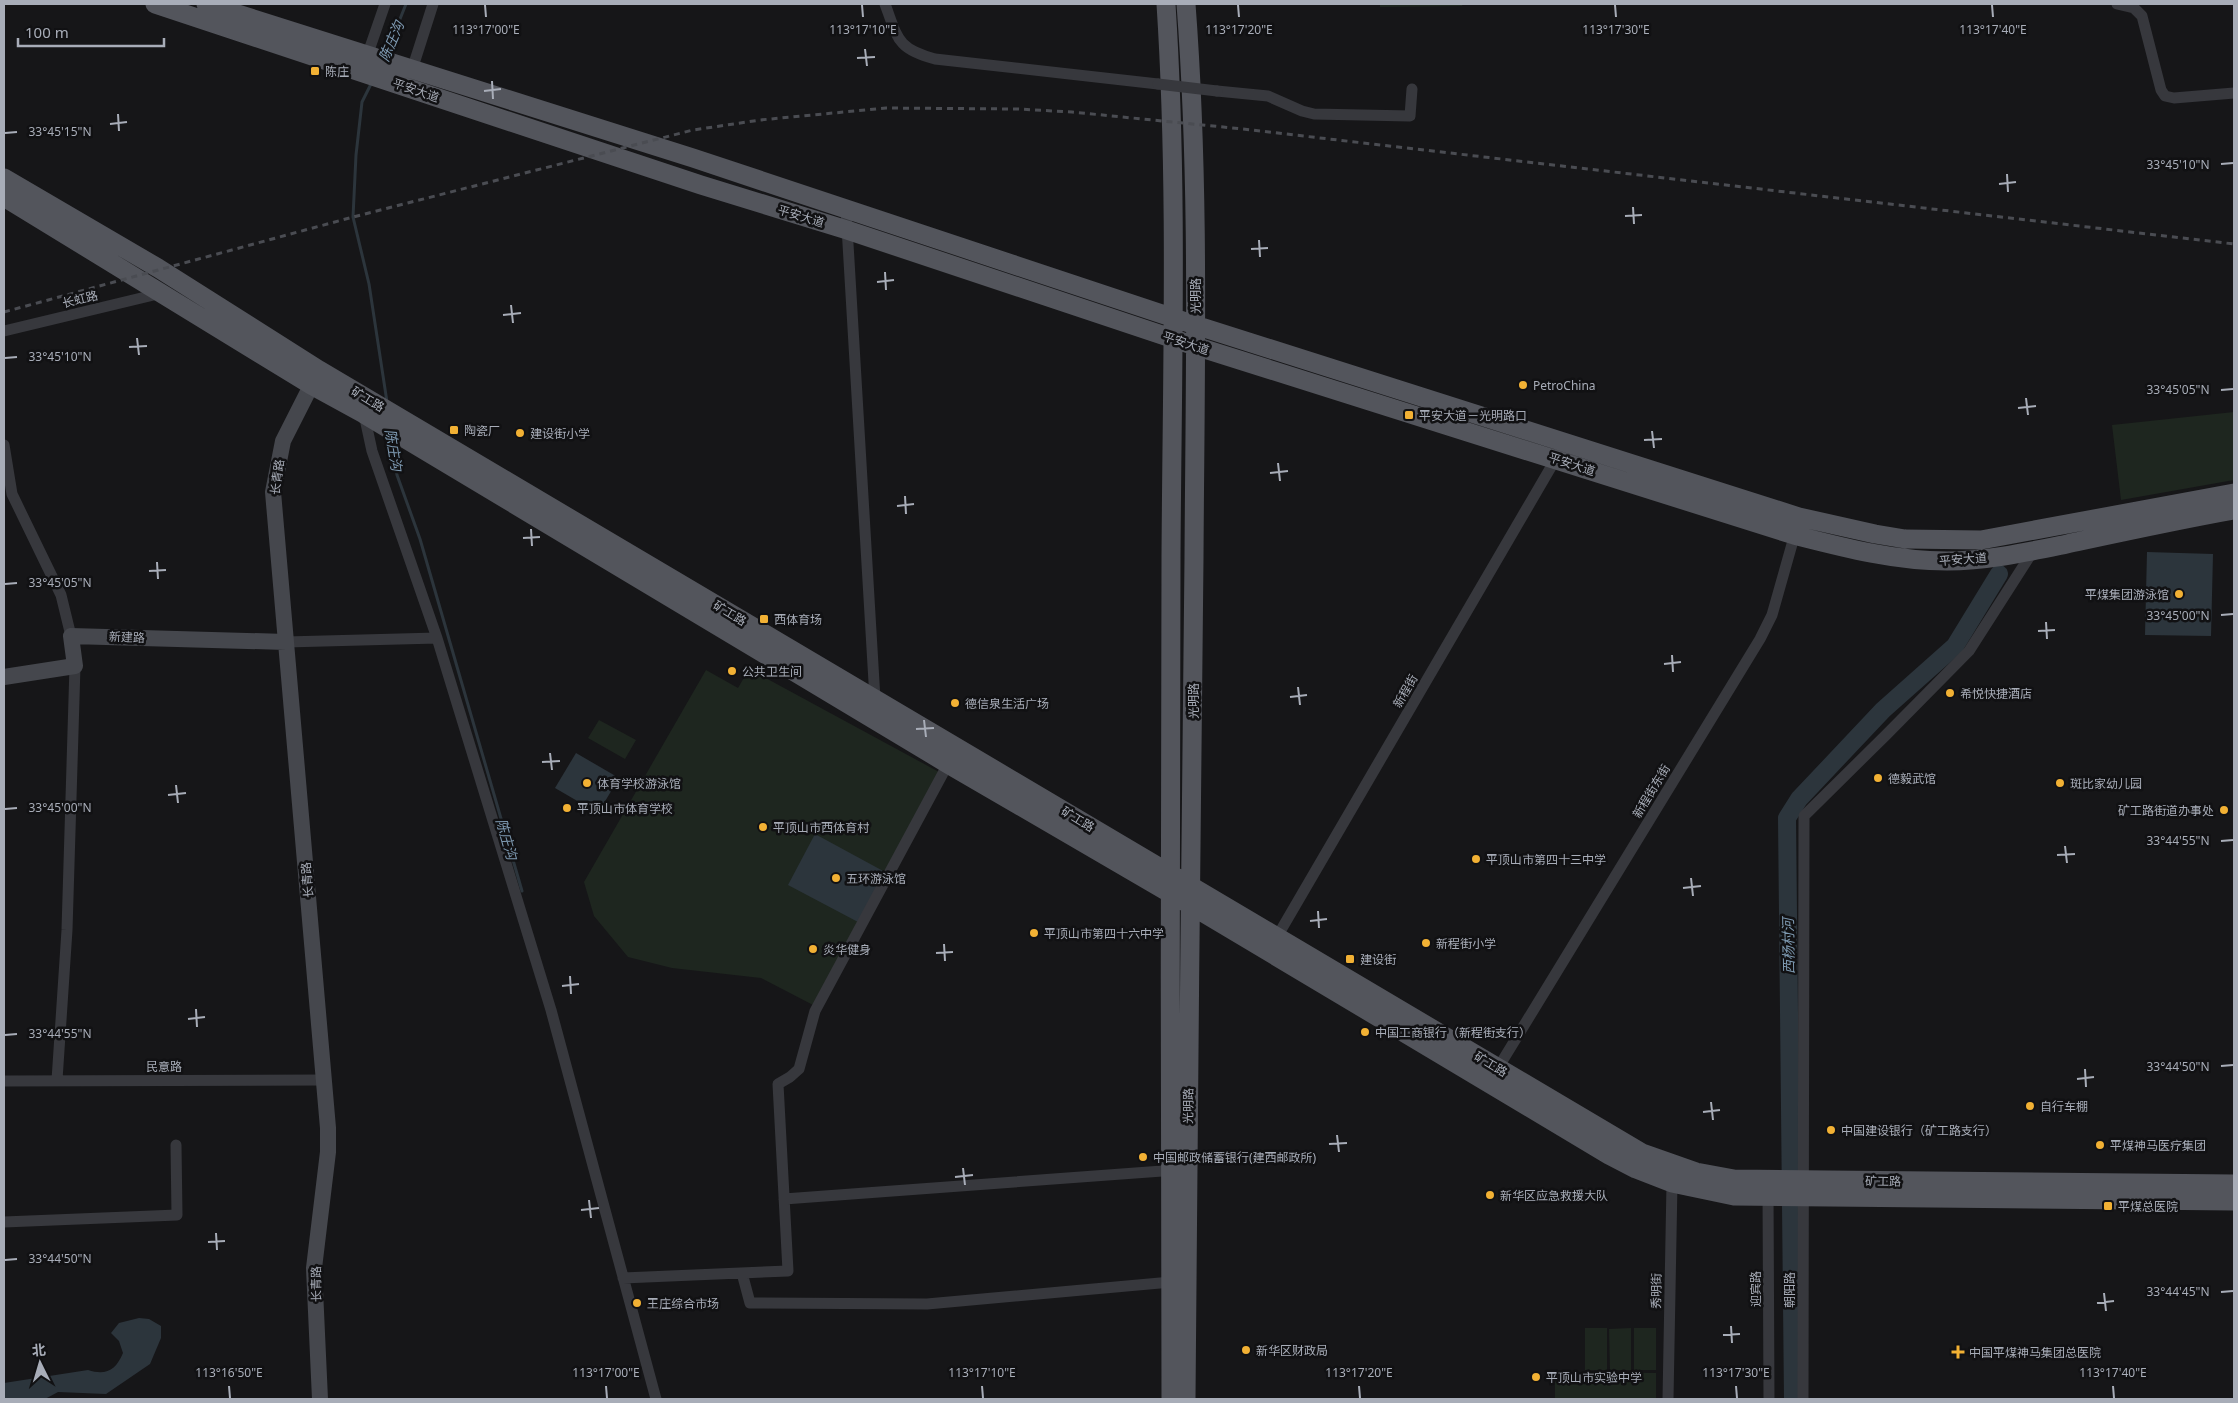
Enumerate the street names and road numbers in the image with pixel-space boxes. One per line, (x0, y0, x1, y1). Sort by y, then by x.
street label: 平安大道 (391, 74, 441, 106)
street label: 平安大道 (776, 201, 826, 231)
street label: 光明路 (1187, 278, 1204, 314)
street label: 长虹路 (60, 286, 100, 312)
street label: 平安大道 (1161, 327, 1211, 359)
street label: 矿工路 (348, 382, 388, 416)
street label: 平安大道 (1547, 448, 1597, 480)
street label: 长青路 (266, 458, 288, 496)
street label: 平安大道 (1938, 549, 1988, 569)
street label: 矿工路 (710, 596, 750, 630)
street label: 新建路 (109, 628, 145, 646)
street label: 新程街 (1389, 671, 1421, 711)
street label: 光明路 (1185, 683, 1202, 719)
street label: 新程街东街 (1628, 761, 1674, 821)
street label: 矿工路 (1058, 802, 1098, 836)
street label: 长青路 (297, 861, 317, 899)
street label: 矿工路 (1471, 1047, 1511, 1081)
street label: 民意路 (146, 1058, 182, 1075)
street label: 光明路 (1179, 1088, 1197, 1124)
street label: 矿工路 (1865, 1172, 1901, 1190)
street label: 长青路 (307, 1266, 325, 1302)
street label: 迎宾路 (1747, 1271, 1764, 1307)
street label: 朝阳路 (1781, 1272, 1798, 1308)
street label: 秀明街 (1647, 1273, 1665, 1309)

